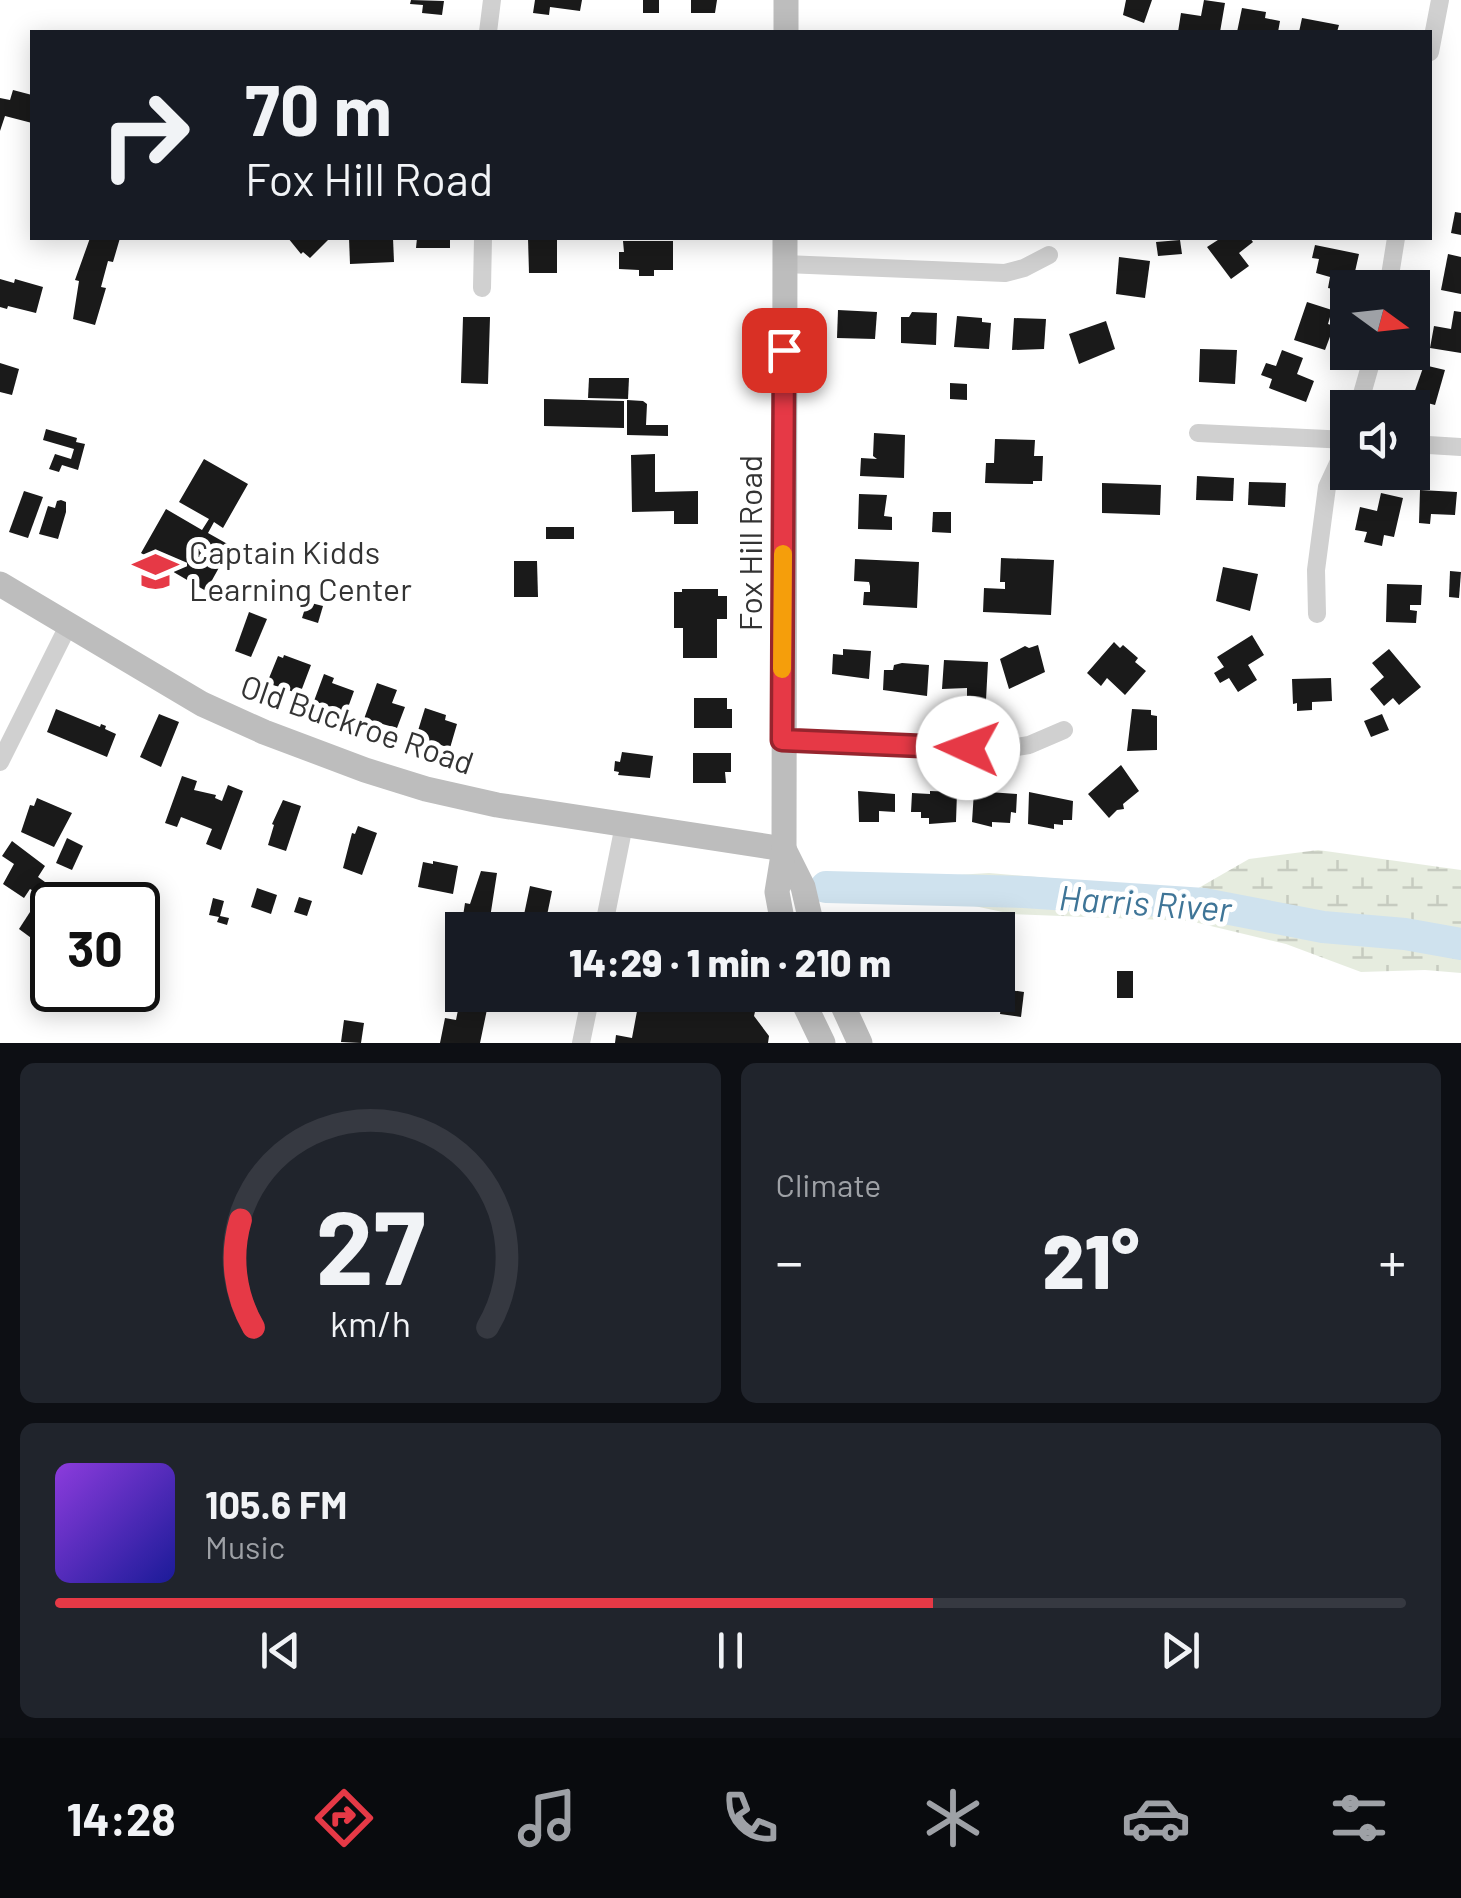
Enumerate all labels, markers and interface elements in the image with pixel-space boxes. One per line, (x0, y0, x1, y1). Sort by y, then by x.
text: 70 m (245, 66, 392, 150)
icon: right (80, 70, 210, 200)
text: Fox Hill Road (245, 151, 493, 205)
north arrow (1330, 270, 1430, 370)
map controls (1330, 270, 1430, 490)
pin (742, 308, 827, 393)
icon: arrive (757, 323, 812, 378)
button: sound (1330, 390, 1430, 490)
street label: Fox Hill Road (730, 455, 768, 631)
place label: Captain Kidds Learning Center (189, 532, 412, 607)
school or university icon: Captain Kidds Learning Center (132, 547, 180, 595)
street label: Old Buckroe Road (236, 665, 479, 781)
position arrow (916, 696, 1020, 800)
water label: Harris River (1058, 875, 1234, 929)
speed limit sign: 30 (30, 882, 160, 1012)
text: 14:29 · 1 min · 210 m (569, 939, 891, 985)
text: Climate (776, 1165, 881, 1203)
text: 27 (315, 1181, 425, 1306)
text: 21° (1042, 1214, 1139, 1304)
text: − (776, 1227, 803, 1293)
text: + (1378, 1227, 1406, 1293)
text: km/h (330, 1301, 411, 1344)
text: 105.6 FM (205, 1481, 347, 1527)
text: Music (205, 1527, 285, 1565)
icon: previous (253, 1623, 308, 1678)
icon: pause (703, 1623, 758, 1678)
icon: next (1153, 1623, 1208, 1678)
icon: directions (309, 1783, 379, 1853)
icon: music (512, 1783, 582, 1853)
icon: phone (715, 1783, 785, 1853)
icon: climate (918, 1783, 988, 1853)
icon: car (1121, 1783, 1191, 1853)
icon: filters (1324, 1783, 1394, 1853)
text: 14:28 (67, 1791, 176, 1845)

